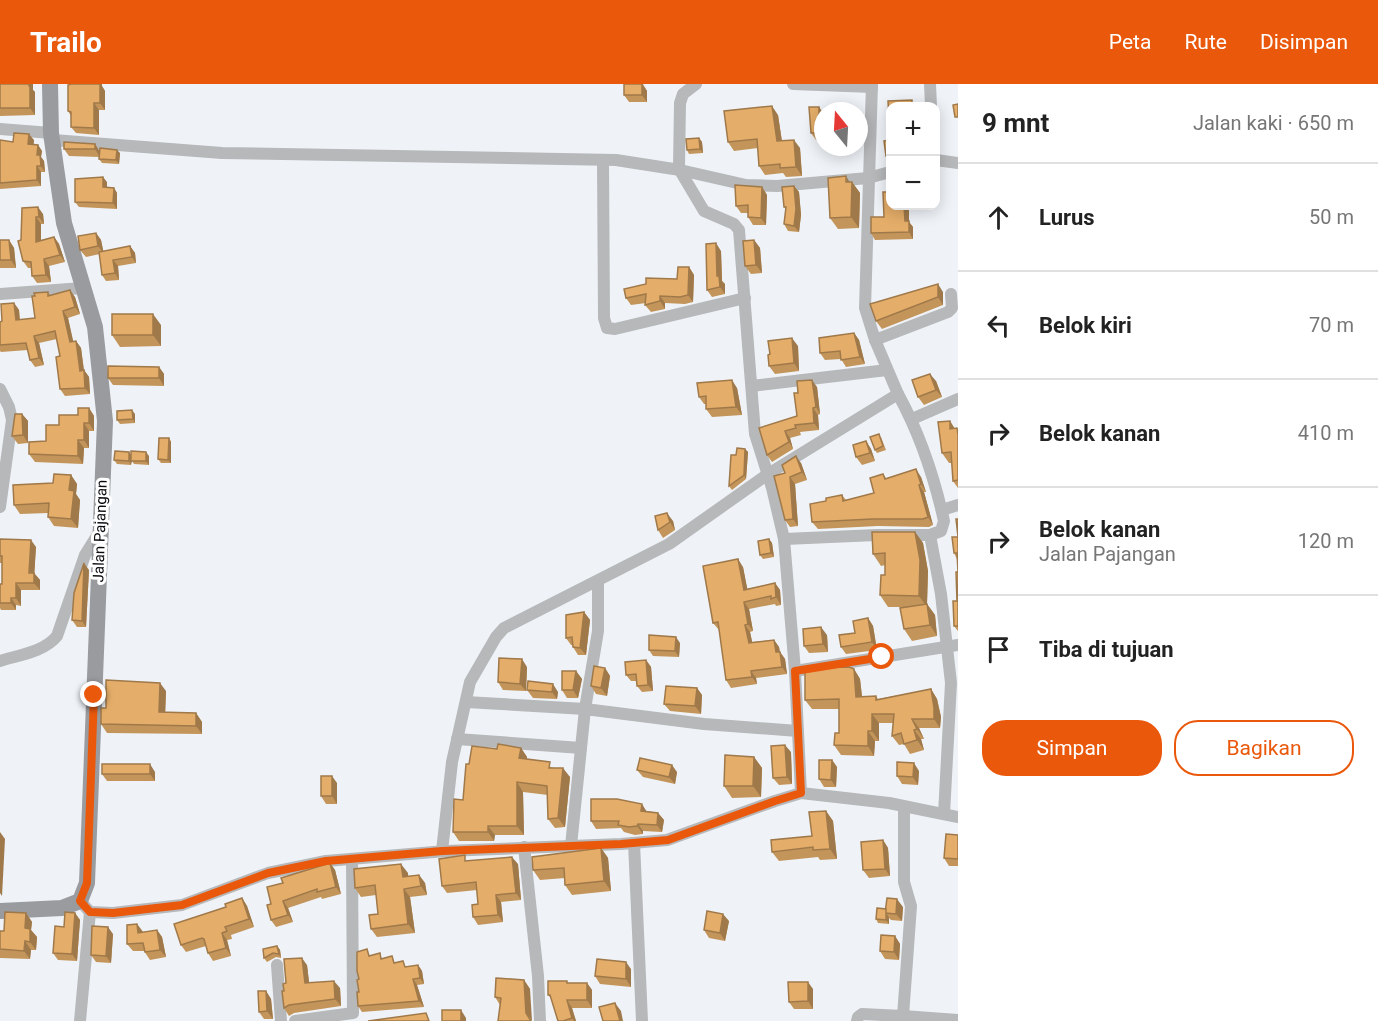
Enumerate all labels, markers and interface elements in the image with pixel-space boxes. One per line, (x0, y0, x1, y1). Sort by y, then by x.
text: Trailo (30, 26, 102, 59)
text: Peta (1109, 30, 1151, 54)
text: Rute (1184, 30, 1227, 54)
text: Disimpan (1260, 30, 1348, 54)
north arrow (814, 102, 868, 156)
map controls (886, 102, 940, 210)
button: + (886, 102, 940, 156)
text: 9 mnt (982, 108, 1049, 138)
text: Jalan kaki · 650 m (1193, 111, 1354, 135)
button: − (886, 156, 940, 210)
icon: ahead (982, 201, 1015, 234)
text: Lurus (1039, 205, 1095, 230)
text: 50 m (1309, 205, 1354, 229)
icon: left (982, 309, 1015, 342)
text: Belok kiri (1039, 313, 1132, 338)
text: 70 m (1309, 313, 1354, 337)
icon: right (982, 417, 1015, 450)
text: Belok kanan (1039, 421, 1160, 446)
text: 410 m (1298, 421, 1354, 445)
street label: Jalan Pajangan (89, 479, 111, 583)
text: Belok kanan (1039, 517, 1160, 542)
icon: right (982, 525, 1015, 558)
text: 120 m (1298, 529, 1354, 553)
text: Jalan Pajangan (1039, 542, 1176, 566)
icon: arrive (982, 633, 1015, 666)
text: Tiba di tujuan (1039, 637, 1174, 662)
route start (868, 643, 894, 669)
route end (80, 681, 106, 707)
button: Simpan (982, 720, 1162, 776)
button: Bagikan (1174, 720, 1354, 776)

